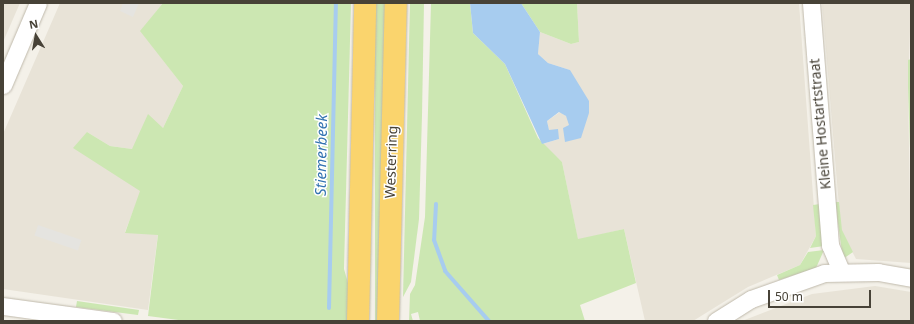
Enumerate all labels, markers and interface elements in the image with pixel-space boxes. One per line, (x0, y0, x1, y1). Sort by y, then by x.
north arrow (16, 16, 56, 56)
text: N (28, 16, 39, 32)
street label: Kleine Hostartstraat (806, 58, 834, 190)
water label: Stiemerbeek (311, 114, 331, 196)
street label: Westerring (381, 125, 401, 199)
scale bar (770, 282, 873, 308)
text: 50 m (775, 288, 803, 305)

